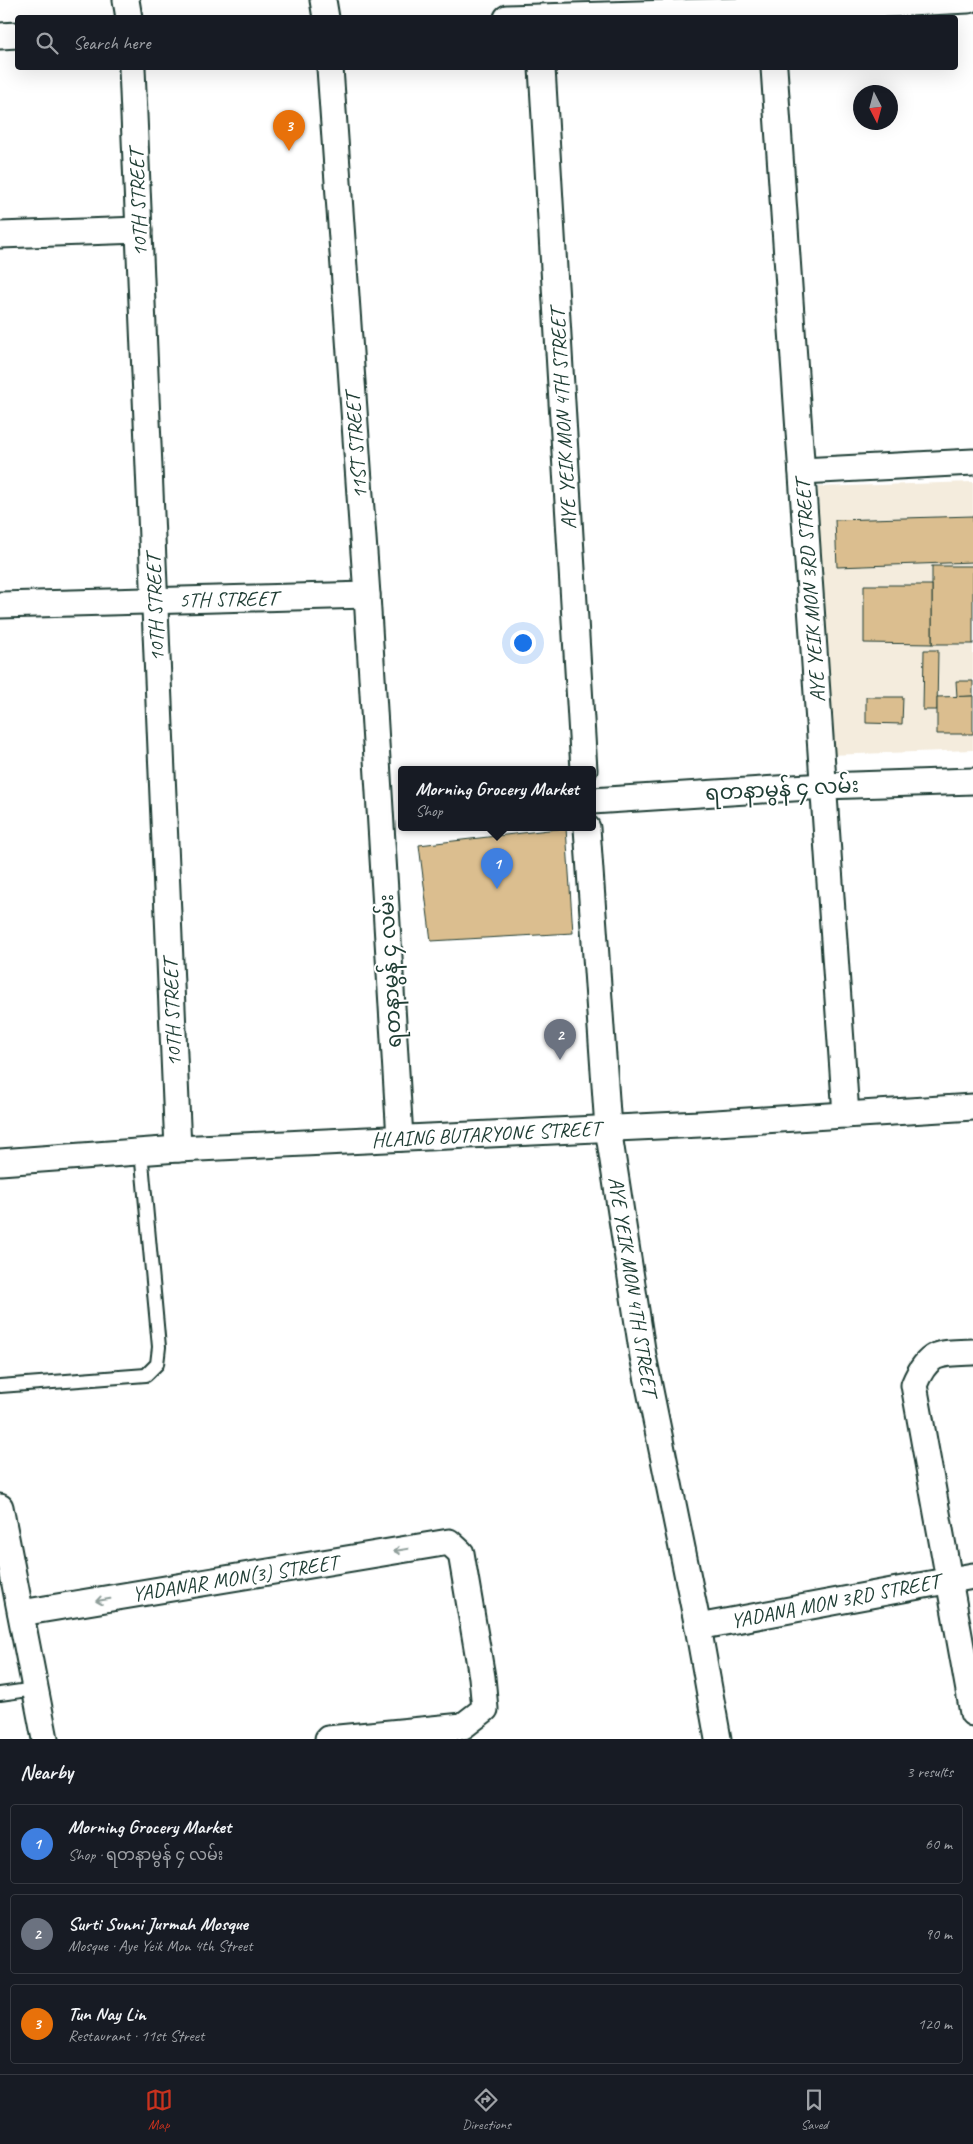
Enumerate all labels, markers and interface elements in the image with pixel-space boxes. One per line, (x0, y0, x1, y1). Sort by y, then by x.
search box (15, 15, 958, 70)
icon: search (33, 29, 61, 57)
text: Search here (73, 31, 150, 55)
north arrow (853, 85, 898, 130)
pin: 3 (273, 110, 305, 151)
street label: 10TH STREET (123, 143, 153, 257)
street label: AYE YEIK MON 4TH STREET (544, 303, 582, 530)
street label: 11ST STREET (339, 387, 373, 500)
street label: AYE YEIK MON 3RD STREET (789, 474, 831, 703)
street label: 10TH STREET (140, 548, 170, 662)
street label: 5TH STREET (179, 585, 283, 613)
your location (510, 630, 536, 656)
popup (398, 766, 596, 831)
street label: ရတနာမွန် ၄ လမ်း (704, 769, 860, 810)
text: Morning Grocery Market (415, 777, 579, 801)
text: Shop (415, 801, 443, 821)
pin: 1 (481, 848, 513, 889)
street label: ရတနာမွန် ၄ လမ်း (370, 893, 411, 1049)
street label: 10TH STREET (157, 953, 187, 1067)
pin: 2 (544, 1019, 576, 1060)
street label: HLAING BUTARYONE STREET (371, 1115, 605, 1153)
street label: AYE YEIK MON 4TH STREET (603, 1175, 664, 1402)
one-way arrow (393, 1545, 409, 1555)
street label: YADANAR MON(3) STREET (130, 1548, 344, 1607)
street label: YADANA MON 3RD STREET (729, 1567, 947, 1634)
one-way arrow (95, 1595, 111, 1605)
text: Nearby (20, 1759, 73, 1785)
text: 3 results (906, 1762, 953, 1782)
text: Morning Grocery Market (68, 1815, 231, 1839)
text: 1 (33, 1834, 41, 1854)
text: 60 m (925, 1834, 952, 1854)
text: Shop · ရတနာမွန် ၄ လမ်း (68, 1845, 223, 1865)
text: Surti Sunni Jurmah Mosque (68, 1912, 248, 1936)
text: 2 (33, 1924, 41, 1944)
text: 90 m (925, 1924, 952, 1944)
text: Mosque · Aye Yeik Mon 4th Street (68, 1936, 252, 1956)
text: Tun Nay Lin (68, 2002, 146, 2026)
text: 3 (33, 2014, 41, 2034)
text: 120 m (918, 2014, 952, 2034)
text: Restaurant · 11st Street (68, 2026, 204, 2046)
tab: Map (145, 2086, 173, 2133)
tab: Directions (462, 2086, 511, 2133)
tab: Saved (800, 2086, 828, 2133)

